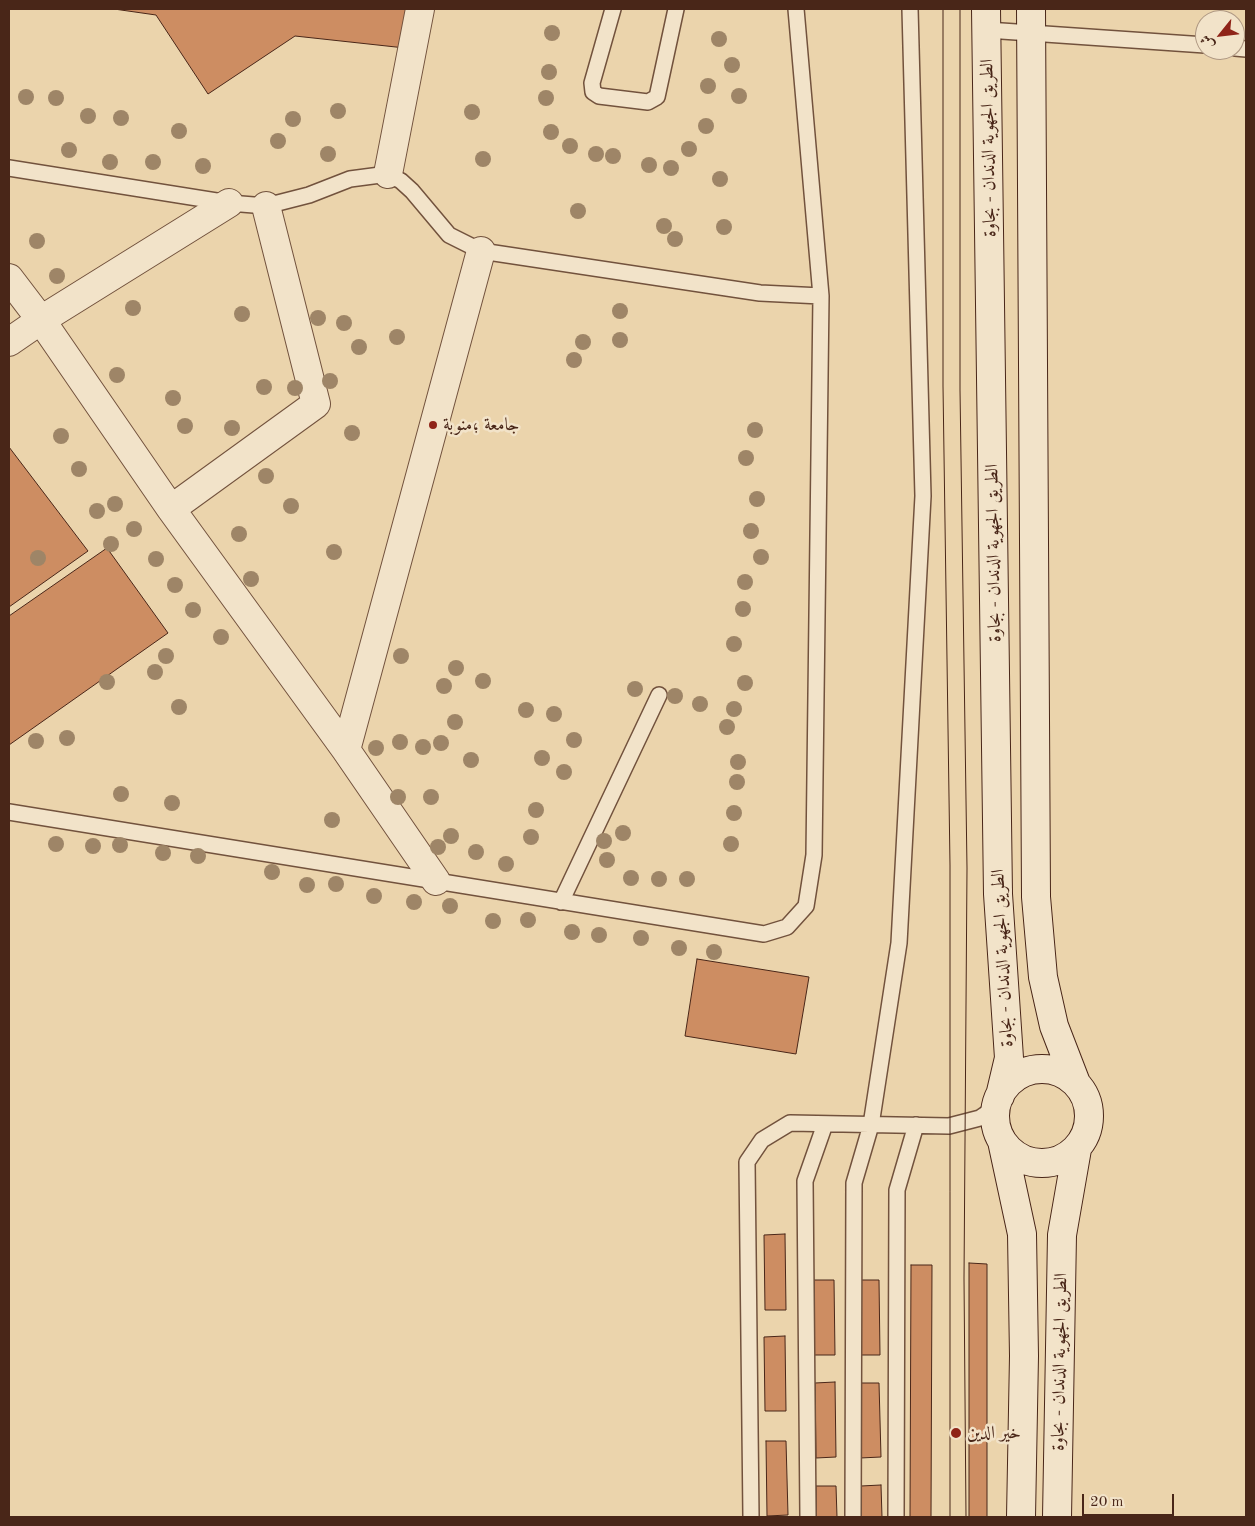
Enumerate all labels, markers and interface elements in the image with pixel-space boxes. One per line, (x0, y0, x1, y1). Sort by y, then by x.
north arrow (1195, 10, 1245, 60)
text: ش (1198, 32, 1217, 51)
street label: الطريق الجهوية الدندان - بجاوة (977, 59, 1001, 237)
place label: جامعة ؛منوبة (443, 414, 519, 436)
marker: جامعة ؛منوبة (427, 419, 439, 431)
street label: الطريق الجهوية الدندان - بجاوة (982, 464, 1006, 642)
street label: الطريق الجهوية الدندان - بجاوة (988, 869, 1018, 1047)
street label: الطريق الجهوية الدندان - بجاوة (1048, 1273, 1072, 1451)
place label: خير الدين (967, 1422, 1021, 1444)
marker: خير الدين (949, 1426, 963, 1440)
scale bar (1085, 1484, 1178, 1516)
text: 20 m (1090, 1495, 1124, 1510)

